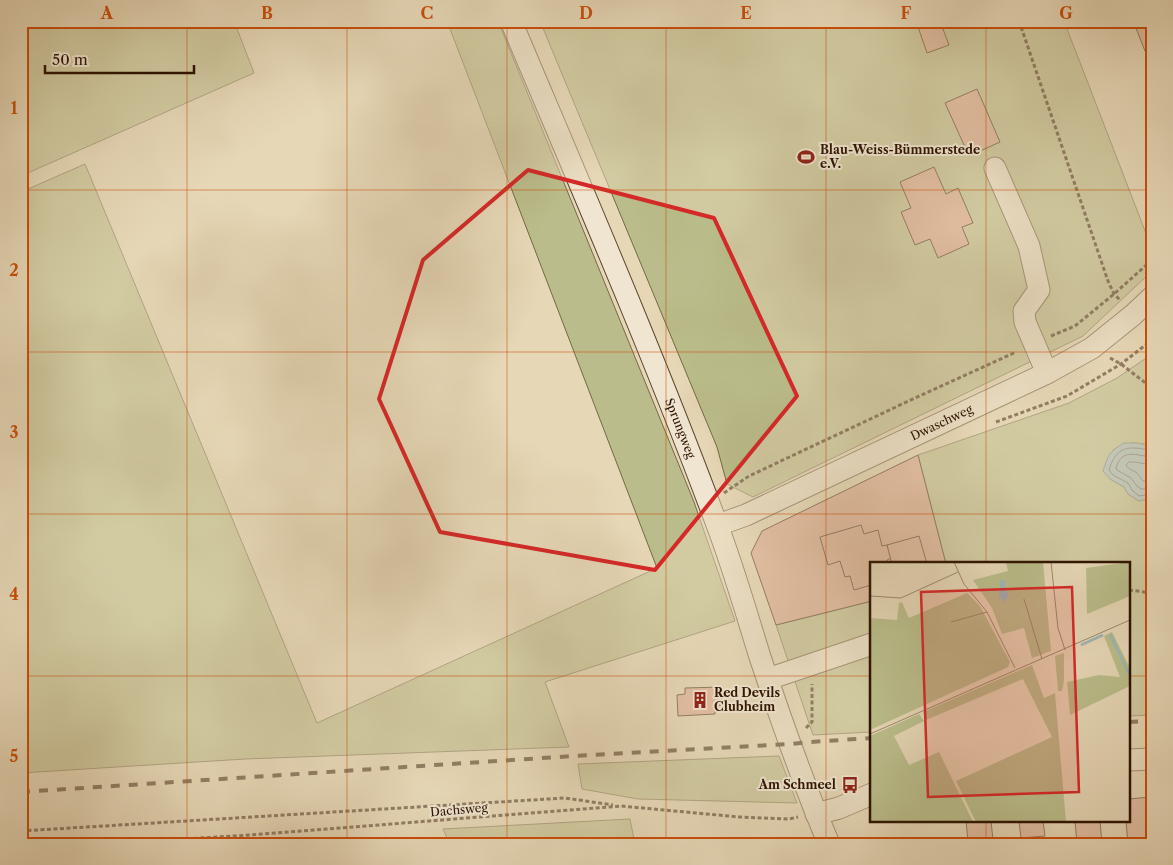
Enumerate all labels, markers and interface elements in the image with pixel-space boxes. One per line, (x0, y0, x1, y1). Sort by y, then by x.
text: A (100, 3, 114, 23)
text: B (261, 3, 273, 23)
text: C (421, 3, 433, 23)
text: D (579, 3, 593, 23)
text: E (740, 3, 752, 23)
text: F (901, 3, 912, 23)
text: G (1059, 3, 1073, 23)
scale bar (45, 42, 194, 74)
text: 50 m (52, 50, 88, 69)
text: 1 (10, 98, 18, 118)
place label: Blau-Weiss-Bümmerstede e.V. (820, 142, 980, 171)
sports icon: Blau-Weiss-Bümmerstede e.V. (796, 147, 816, 167)
text: 2 (9, 260, 19, 280)
street label: Sprungweg (662, 396, 699, 461)
street label: Dwaschweg (908, 401, 976, 443)
text: 3 (9, 422, 19, 442)
inset map (870, 562, 1130, 822)
text: 4 (9, 584, 19, 604)
place label: Red Devils Clubheim (714, 685, 781, 714)
building icon: Red Devils Clubheim (690, 690, 710, 710)
text: 5 (10, 746, 19, 766)
bus stop icon: Am Schmeel (840, 775, 860, 795)
place label: Am Schmeel (758, 777, 836, 792)
street label: Dachsweg (430, 799, 489, 819)

